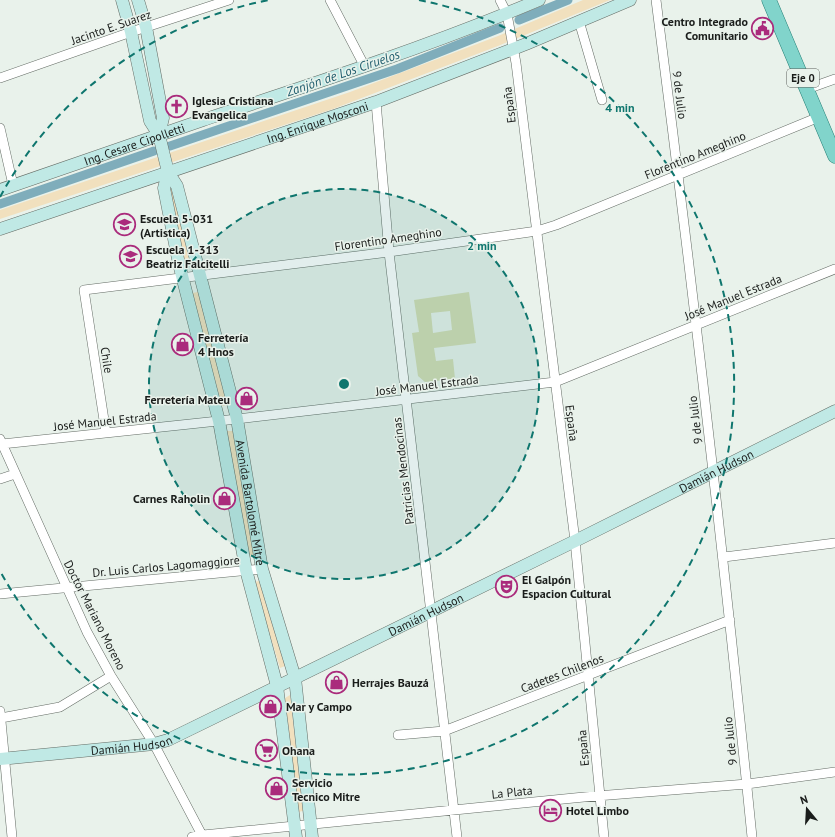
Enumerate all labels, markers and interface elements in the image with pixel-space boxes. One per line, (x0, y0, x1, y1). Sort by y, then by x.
street label: Jacinto E. Suarez (68, 6, 153, 48)
place label: Centro Integrado Comunitario (662, 14, 749, 43)
public building icon: Centro Integrado Comunitario (750, 15, 776, 41)
water label: Zanjón de Los Ciruelos (283, 45, 403, 101)
road number: Eje 0 (787, 69, 819, 87)
street label: 9 de Julio (670, 70, 690, 120)
street label: España (499, 86, 519, 124)
place label: Iglesia Cristiana Evangelica (192, 93, 274, 122)
church icon: Iglesia Cristiana Evangelica (163, 94, 189, 120)
street label: Ing. Enrique Mosconi (265, 98, 370, 146)
text: 4 min (605, 100, 635, 115)
street label: Ing. Cesare Cipolletti (82, 119, 187, 168)
street label: Florentino Ameghino (642, 128, 748, 182)
place label: Escuela 5-031 (Artistica) (140, 211, 213, 240)
school or university icon: Escuela 5-031 (Artistica) (111, 212, 137, 238)
street label: Florentino Ameghino (334, 224, 442, 254)
text: 2 min (467, 238, 497, 253)
place label: Escuela 1-313 Beatriz Falcitelli (146, 242, 229, 271)
school or university icon: Escuela 1-313 Beatriz Falcitelli (117, 243, 143, 269)
street label: José Manuel Estrada (681, 271, 784, 324)
place label: Ferretería 4 Hnos (198, 330, 248, 359)
shop icon: Ferretería 4 Hnos (170, 331, 196, 357)
street label: Chile (98, 346, 116, 374)
street label: José Manuel Estrada (374, 371, 479, 399)
centre of rings (337, 377, 351, 391)
shop icon: Ferretería Mateu (233, 386, 259, 412)
place label: Ferretería Mateu (144, 392, 230, 407)
street label: 9 de Julio (685, 395, 705, 445)
street label: España (562, 404, 582, 442)
street label: José Manuel Estrada (52, 408, 157, 434)
street label: Patricias Mendocinas (389, 417, 417, 525)
street label: Avenida Bartolomé Mitre (233, 438, 269, 567)
street label: Damián Hudson (676, 446, 756, 495)
shop icon: Carnes Raholin (212, 485, 238, 511)
place label: Carnes Raholin (133, 491, 210, 506)
street label: Dr. Luis Carlos Lagomaggiore (92, 552, 240, 580)
street label: Doctor Mariano Moreno (61, 558, 129, 672)
place label: El Galpón Espacion Cultural (522, 572, 611, 601)
theatre icon: El Galpón Espacion Cultural (494, 573, 520, 599)
street label: Damián Hudson (386, 589, 466, 639)
street label: Cadetes Chilenos (518, 650, 606, 696)
shop icon: Herrajes Bauzá (324, 669, 350, 695)
place label: Herrajes Bauzá (352, 675, 429, 690)
shop icon: Mar y Campo (258, 693, 284, 719)
place label: Mar y Campo (286, 699, 352, 714)
street label: 9 de Julio (720, 716, 740, 766)
street label: España (574, 729, 592, 767)
street label: Damián Hudson (90, 732, 174, 758)
supermarket icon: Ohana (253, 737, 279, 763)
place label: Ohana (282, 743, 315, 758)
place label: Servicio Tecnico Mitre (292, 775, 360, 804)
shop icon: Servicio Tecnico Mitre (264, 776, 290, 802)
street label: La Plata (491, 782, 533, 802)
north arrow (787, 789, 827, 829)
text: N (798, 792, 810, 807)
hotel icon: Hotel Limbo (538, 797, 564, 823)
place label: Hotel Limbo (566, 803, 630, 818)

